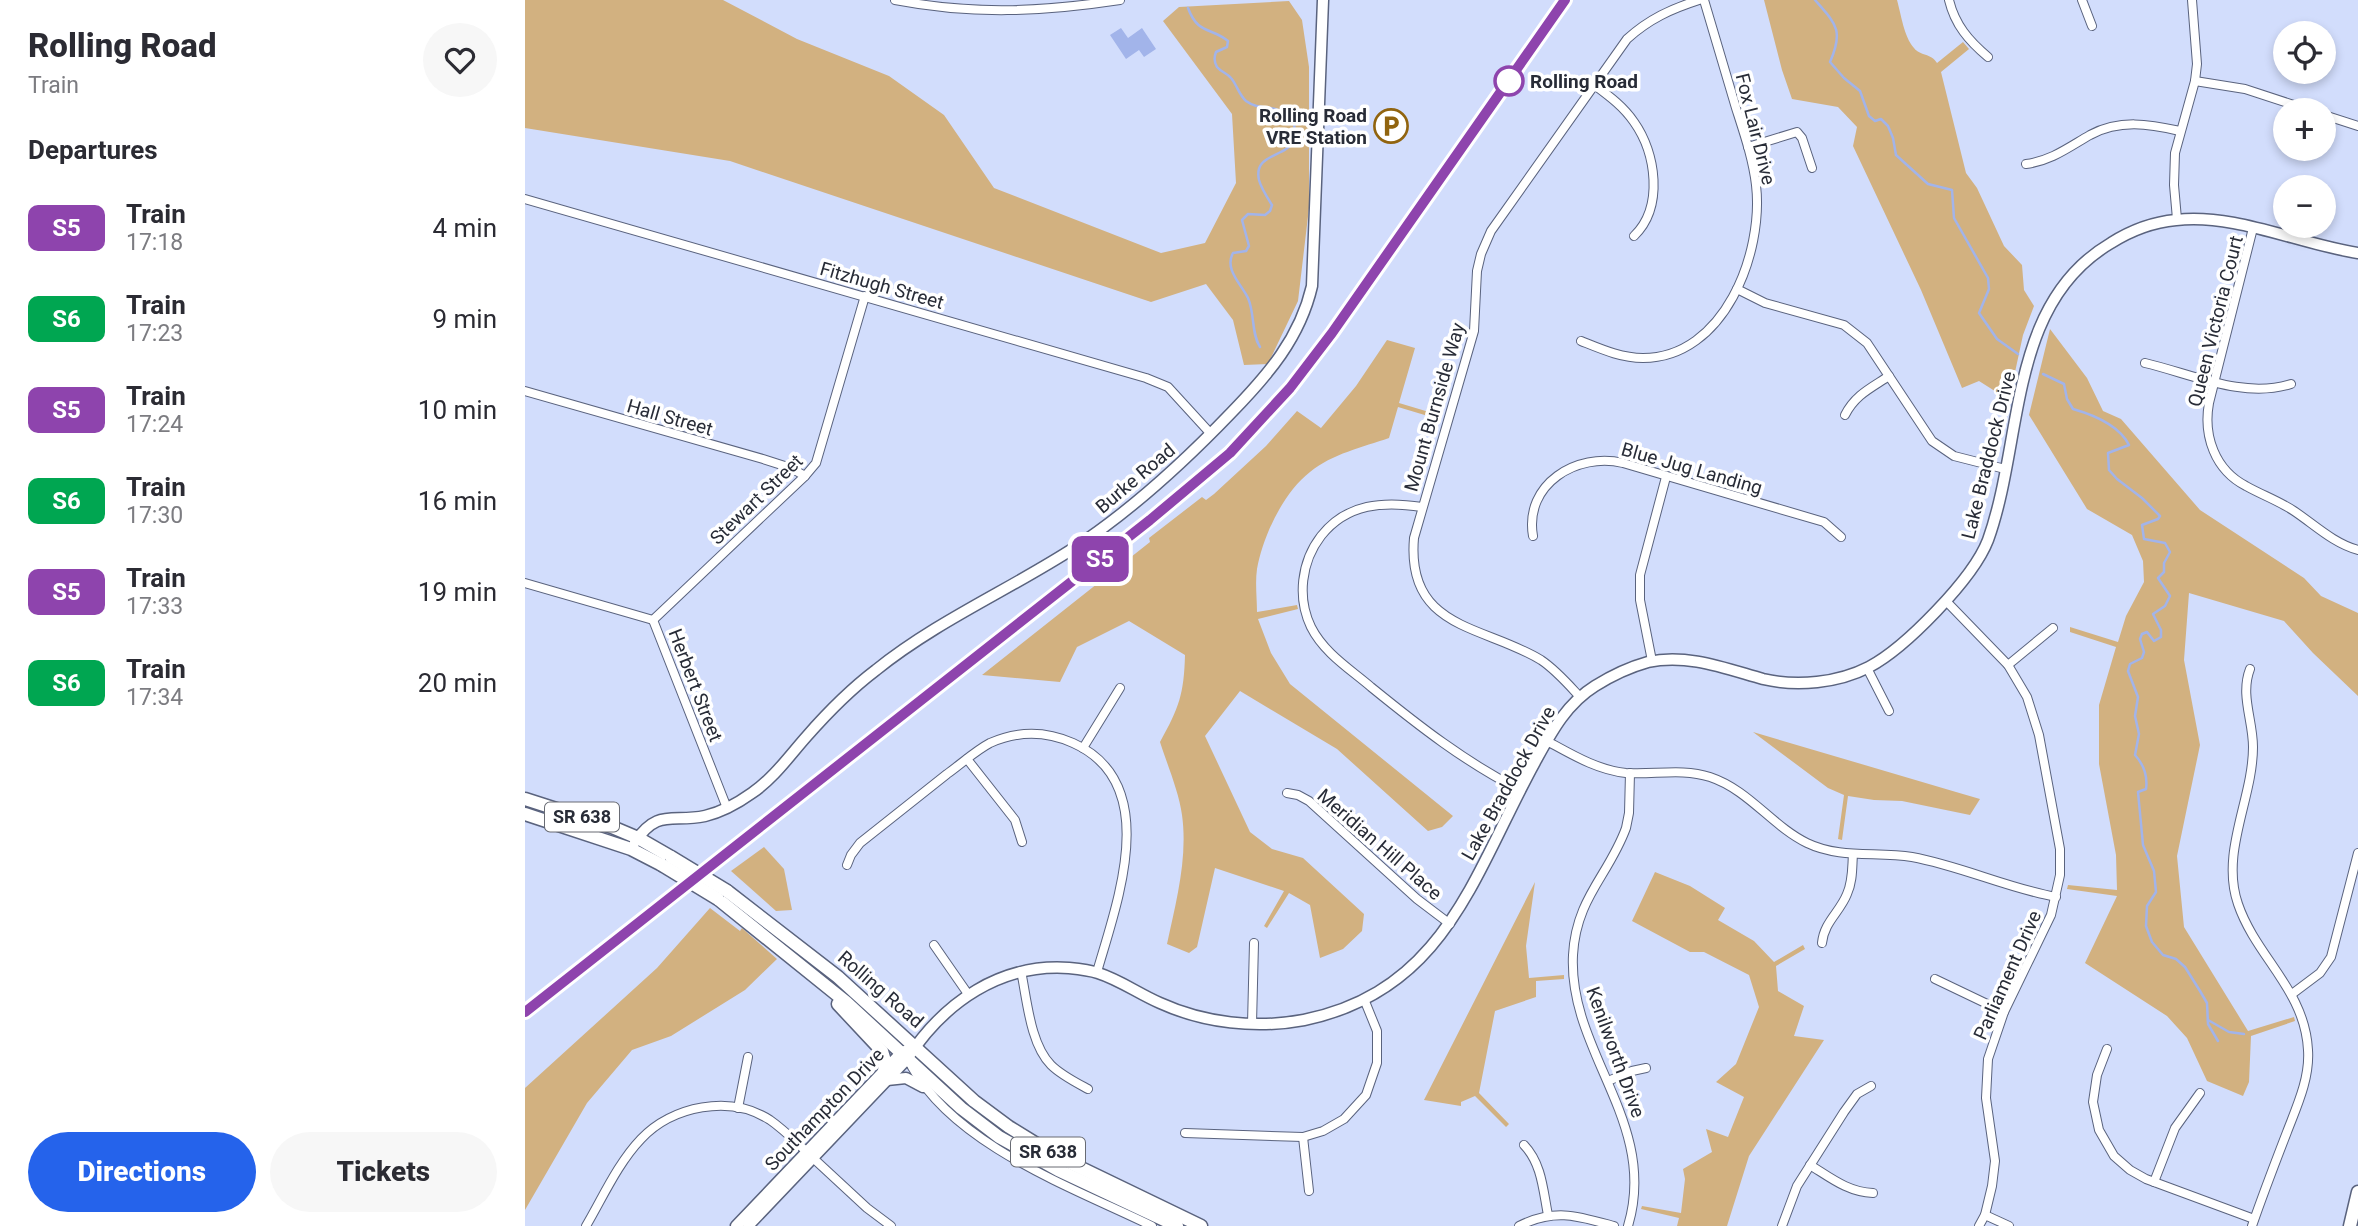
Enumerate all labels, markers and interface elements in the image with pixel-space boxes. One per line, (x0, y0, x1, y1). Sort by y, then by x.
map controls (2273, 21, 2336, 238)
button: locate (2273, 21, 2336, 84)
button: heart (423, 23, 497, 97)
text: Rolling Road (28, 26, 216, 65)
marker: Rolling Road (1494, 66, 1524, 96)
place label: Rolling Road (1530, 70, 1638, 93)
street label: Fox Lair Drive (1731, 71, 1780, 187)
text: Train (28, 72, 79, 99)
button: + (2273, 98, 2336, 161)
place label: Rolling Road VRE Station (1259, 104, 1367, 149)
parking icon: Rolling Road VRE Station (1372, 107, 1410, 145)
text: Departures (28, 135, 158, 165)
button: − (2273, 175, 2336, 238)
text: Train (126, 199, 186, 229)
text: 4 min (432, 213, 497, 243)
text: S5 (52, 214, 81, 242)
text: 17:18 (126, 229, 183, 256)
street label: Queen Victoria Court (2183, 233, 2248, 409)
street label: Fitzhugh Street (817, 257, 946, 314)
text: Train (126, 290, 186, 320)
text: 9 min (432, 304, 497, 334)
text: S6 (52, 305, 81, 333)
text: 17:23 (126, 320, 183, 347)
street label: Mount Burnside Way (1399, 320, 1470, 494)
street label: Lake Braddock Drive (1956, 369, 2020, 541)
text: Train (126, 381, 186, 411)
street label: Hall Street (624, 394, 715, 441)
text: 10 min (418, 395, 497, 425)
text: S5 (52, 396, 81, 424)
text: 17:24 (126, 411, 183, 438)
street label: Blue Jug Landing (1619, 437, 1765, 500)
street label: Burke Road (1091, 439, 1180, 518)
street label: Stewart Street (705, 449, 808, 549)
text: Train (126, 472, 186, 502)
text: 16 min (418, 486, 497, 516)
text: S6 (52, 487, 81, 515)
text: 17:30 (126, 502, 183, 529)
line badge: S5 (1069, 536, 1131, 582)
text: S5 (1086, 545, 1114, 573)
text: Train (126, 563, 186, 593)
text: 19 min (418, 577, 497, 607)
text: S5 (52, 578, 81, 606)
text: 17:33 (126, 593, 183, 620)
street label: Herbert Street (664, 626, 728, 745)
text: Train (126, 654, 186, 684)
text: 20 min (418, 668, 497, 698)
text: S6 (52, 669, 81, 697)
text: 17:34 (126, 684, 183, 711)
street label: Lake Braddock Drive (1457, 702, 1560, 864)
street label: Meridian Hill Place (1313, 784, 1447, 905)
road number: SR 638 (545, 802, 619, 832)
street label: Parliament Drive (1969, 907, 2046, 1043)
street label: Rolling Road (833, 946, 928, 1033)
street label: Kenilworth Drive (1581, 984, 1650, 1121)
street label: Southampton Drive (760, 1043, 889, 1175)
button: Directions (28, 1132, 256, 1212)
button: Tickets (270, 1132, 497, 1212)
road number: SR 638 (1011, 1138, 1085, 1167)

